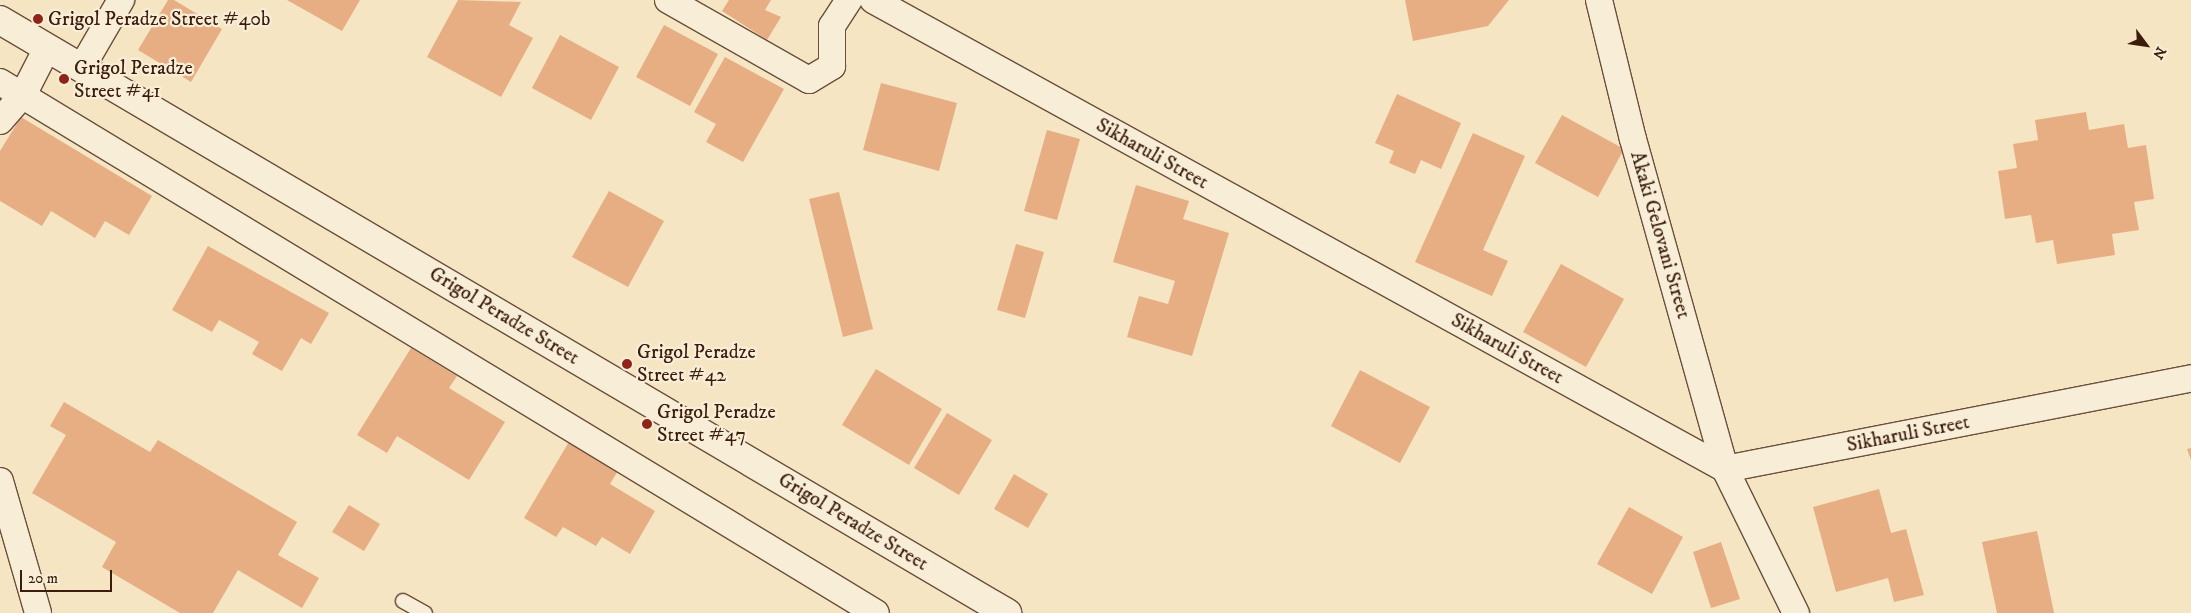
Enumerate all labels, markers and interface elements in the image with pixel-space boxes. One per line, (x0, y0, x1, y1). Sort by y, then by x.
place label: Grigol Peradze Street #40b (48, 7, 270, 31)
marker: Grigol Peradze Street #40b (32, 13, 44, 25)
north arrow (2121, 20, 2171, 70)
text: N (2148, 43, 2170, 62)
place label: Grigol Peradze Street #41 (74, 56, 193, 103)
marker: Grigol Peradze Street #41 (58, 73, 70, 85)
street label: Sikharuli Street (1092, 113, 1212, 195)
street label: Akaki Gelovani Street (1625, 149, 1695, 321)
street label: Grigol Peradze Street (425, 262, 583, 370)
street label: Sikharuli Street (1447, 308, 1567, 390)
place label: Grigol Peradze Street #42 (637, 340, 756, 387)
marker: Grigol Peradze Street #42 (621, 358, 633, 370)
place label: Grigol Peradze Street #47 (657, 400, 776, 447)
street label: Sikharuli Street (1845, 410, 1971, 458)
marker: Grigol Peradze Street #47 (641, 418, 653, 430)
street label: Grigol Peradze Street (774, 468, 932, 576)
scale bar (22, 560, 115, 592)
text: 20 m (28, 569, 58, 588)

